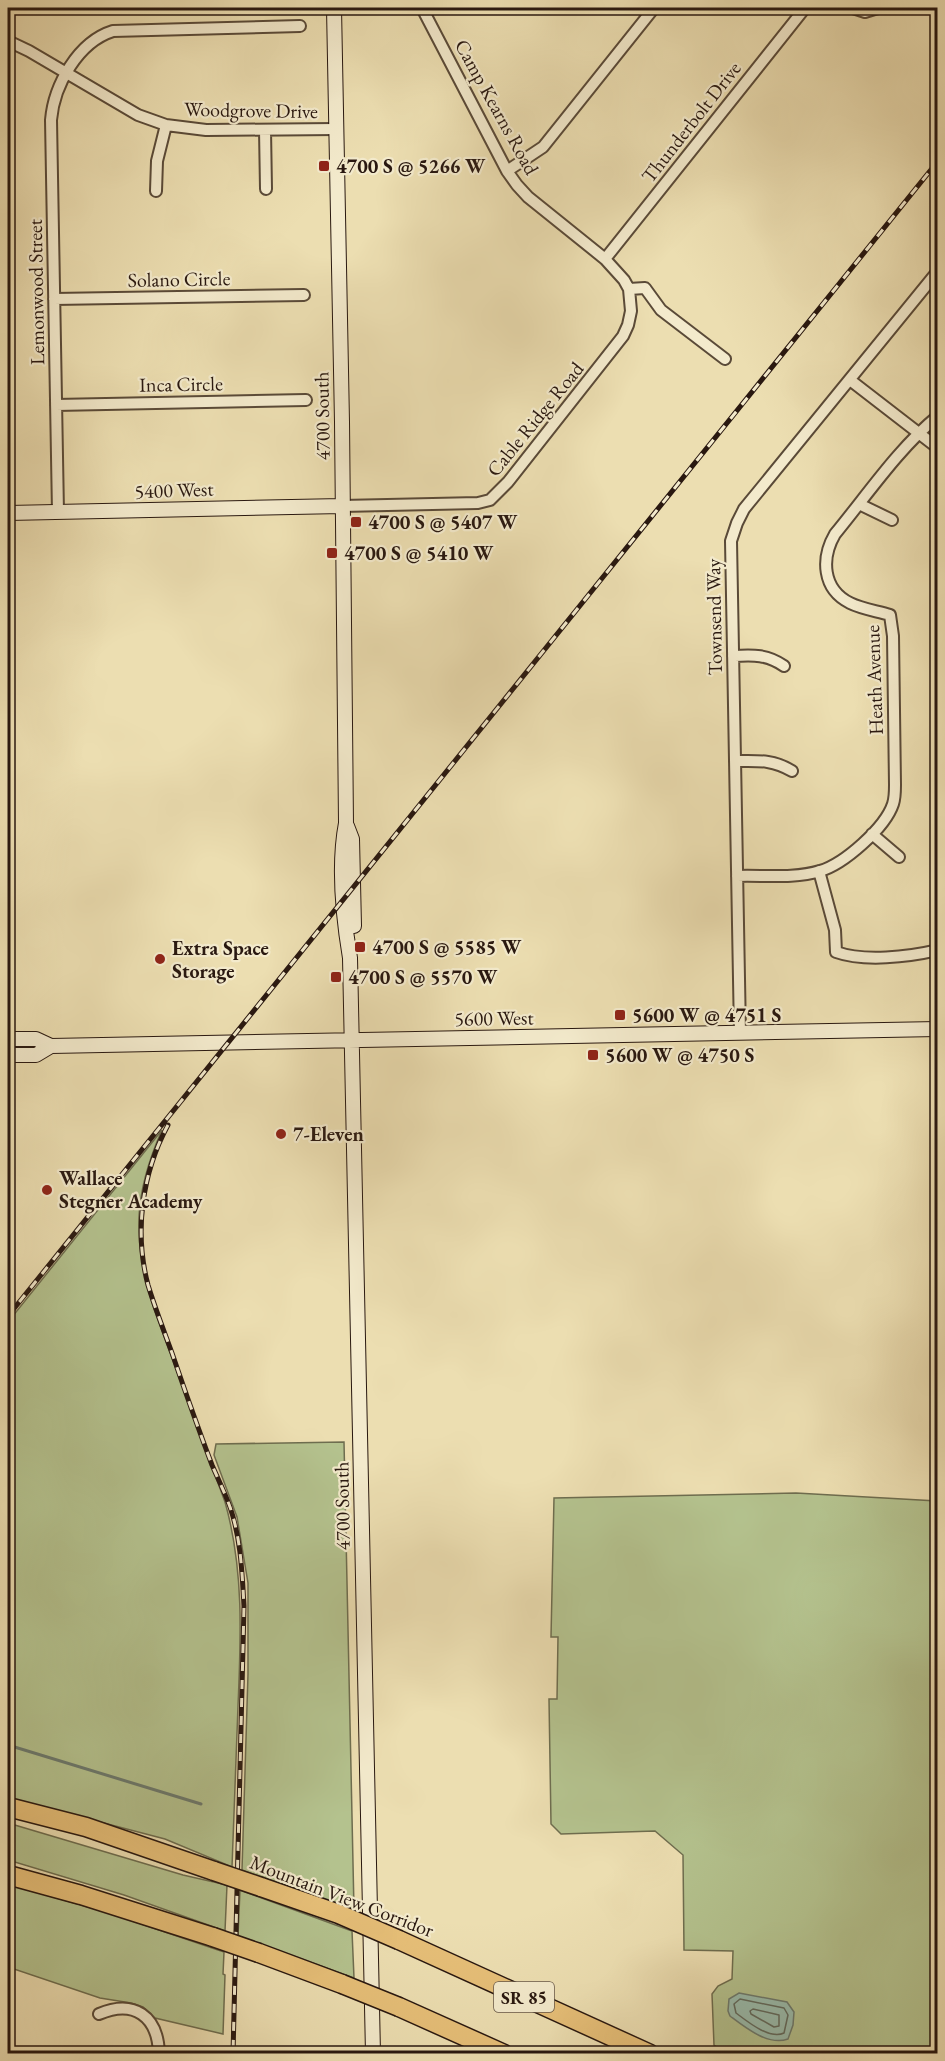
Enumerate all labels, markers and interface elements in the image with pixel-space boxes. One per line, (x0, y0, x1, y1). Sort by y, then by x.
street label: Camp Kearns Road (449, 35, 545, 180)
street label: Thunderbolt Drive (635, 56, 747, 188)
street label: Woodgrove Drive (184, 96, 318, 124)
place label: 4700 S @ 5266 W (336, 153, 486, 179)
marker: 4700 S @ 5266 W (317, 159, 331, 173)
street label: Lemonwood Street (22, 218, 50, 365)
street label: Solano Circle (127, 265, 231, 293)
street label: Cable Ridge Road (481, 356, 590, 482)
street label: Inca Circle (139, 370, 223, 398)
street label: 4700 South (308, 371, 336, 461)
street label: 5400 West (134, 476, 215, 504)
place label: 4700 S @ 5407 W (368, 509, 518, 535)
marker: 4700 S @ 5407 W (349, 515, 363, 529)
place label: 4700 S @ 5410 W (344, 540, 494, 566)
marker: 4700 S @ 5410 W (325, 546, 339, 560)
street label: Townsend Way (700, 558, 728, 676)
street label: Heath Avenue (859, 624, 889, 735)
place label: 4700 S @ 5585 W (372, 934, 522, 960)
place label: Extra Space Storage (172, 935, 269, 984)
marker: 4700 S @ 5585 W (353, 940, 367, 954)
marker: Extra Space Storage (153, 952, 167, 966)
place label: 4700 S @ 5570 W (348, 964, 498, 990)
marker: 4700 S @ 5570 W (329, 970, 343, 984)
place label: 5600 W @ 4751 S (632, 1002, 782, 1028)
street label: 5600 West (454, 1004, 535, 1032)
marker: 5600 W @ 4751 S (613, 1008, 627, 1022)
place label: 5600 W @ 4750 S (605, 1042, 755, 1068)
marker: 5600 W @ 4750 S (586, 1048, 600, 1062)
place label: 7-Eleven (293, 1121, 364, 1147)
marker: 7-Eleven (274, 1127, 288, 1141)
place label: Wallace Stegner Academy (59, 1165, 203, 1214)
marker: Wallace Stegner Academy (40, 1183, 54, 1197)
street label: 4700 South (328, 1461, 356, 1551)
street label: Mountain View Corridor (246, 1849, 438, 1943)
road number: SR 85 (494, 1982, 554, 2012)

